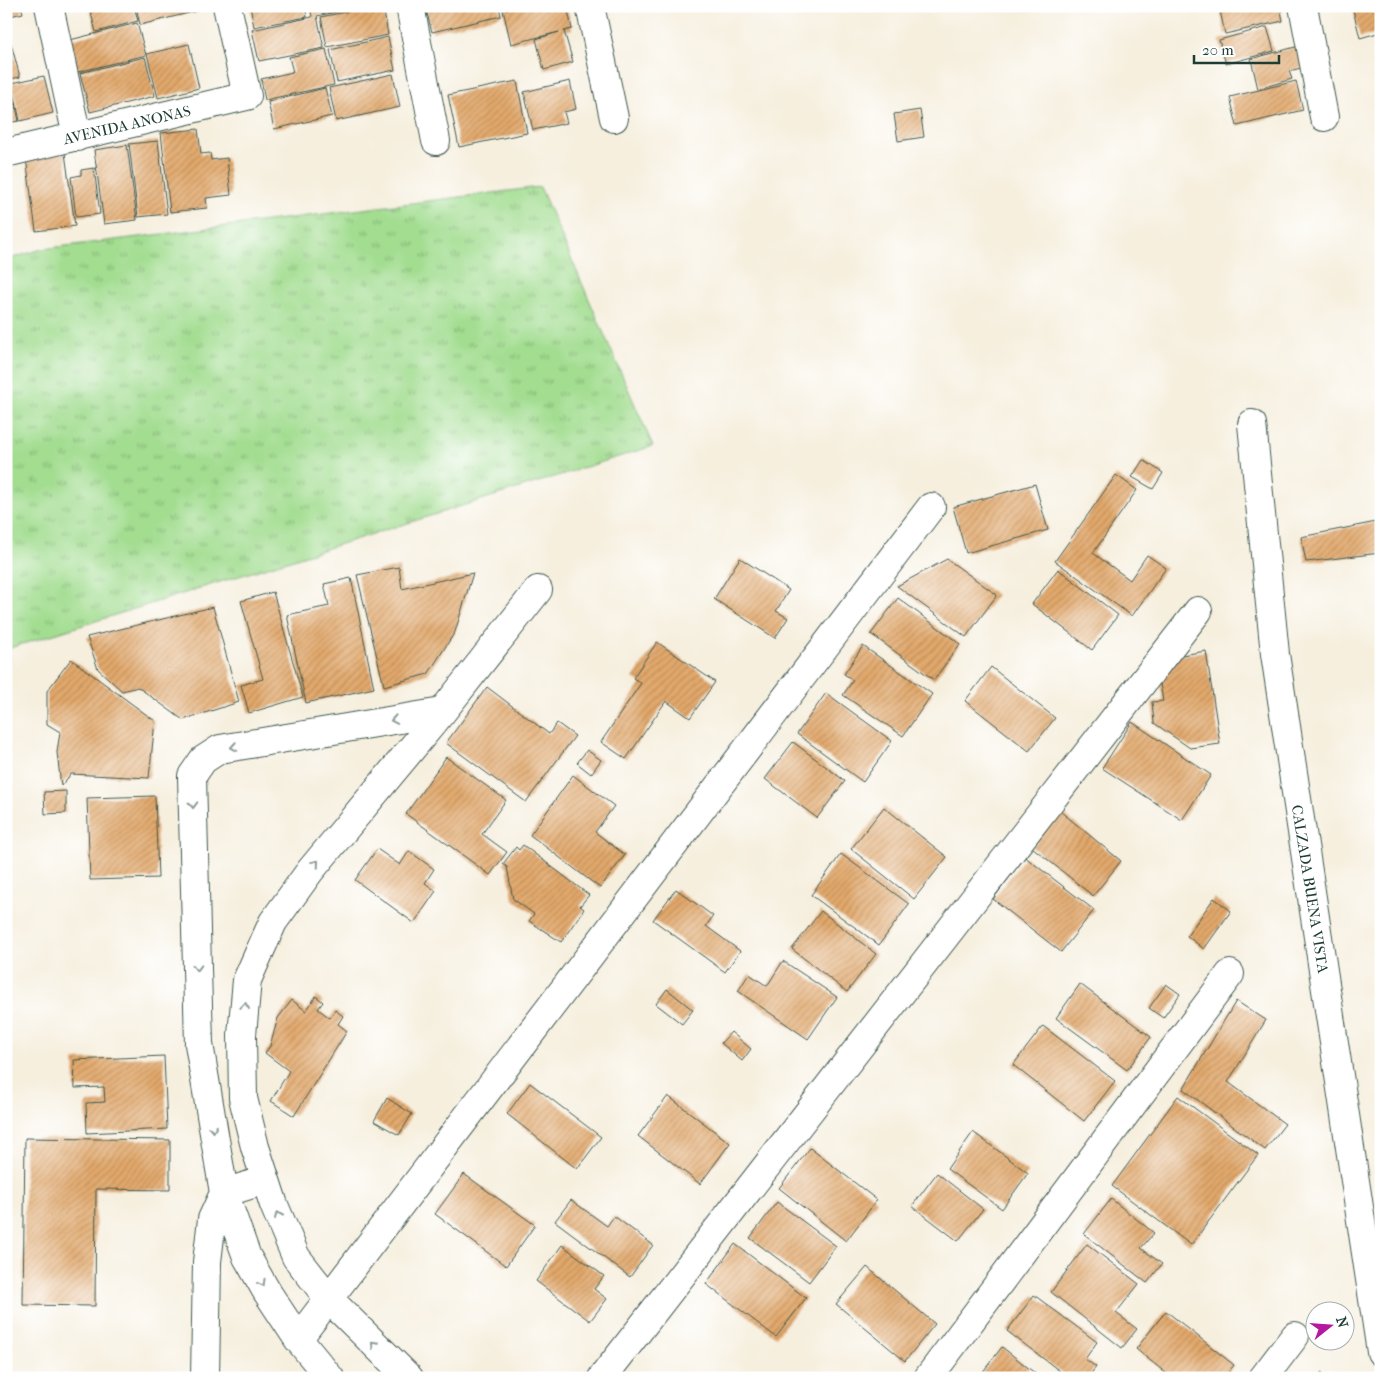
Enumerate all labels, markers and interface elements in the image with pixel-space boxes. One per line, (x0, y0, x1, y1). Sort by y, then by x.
scale bar (1194, 32, 1280, 64)
text: 20 m (1202, 41, 1234, 59)
street label: AVENIDA ANONAS (61, 102, 193, 149)
one-way arrow (390, 715, 398, 725)
one-way arrow (229, 742, 238, 752)
one-way arrow (188, 802, 198, 810)
street label: CALZADA BUENA VISTA (1288, 804, 1332, 975)
one-way arrow (311, 860, 319, 869)
one-way arrow (192, 964, 202, 972)
one-way arrow (239, 1002, 250, 1010)
one-way arrow (208, 1125, 218, 1134)
one-way arrow (274, 1211, 285, 1220)
one-way arrow (256, 1278, 266, 1287)
north arrow (1304, 1302, 1354, 1352)
text: N (1332, 1315, 1352, 1330)
one-way arrow (371, 1341, 380, 1350)

